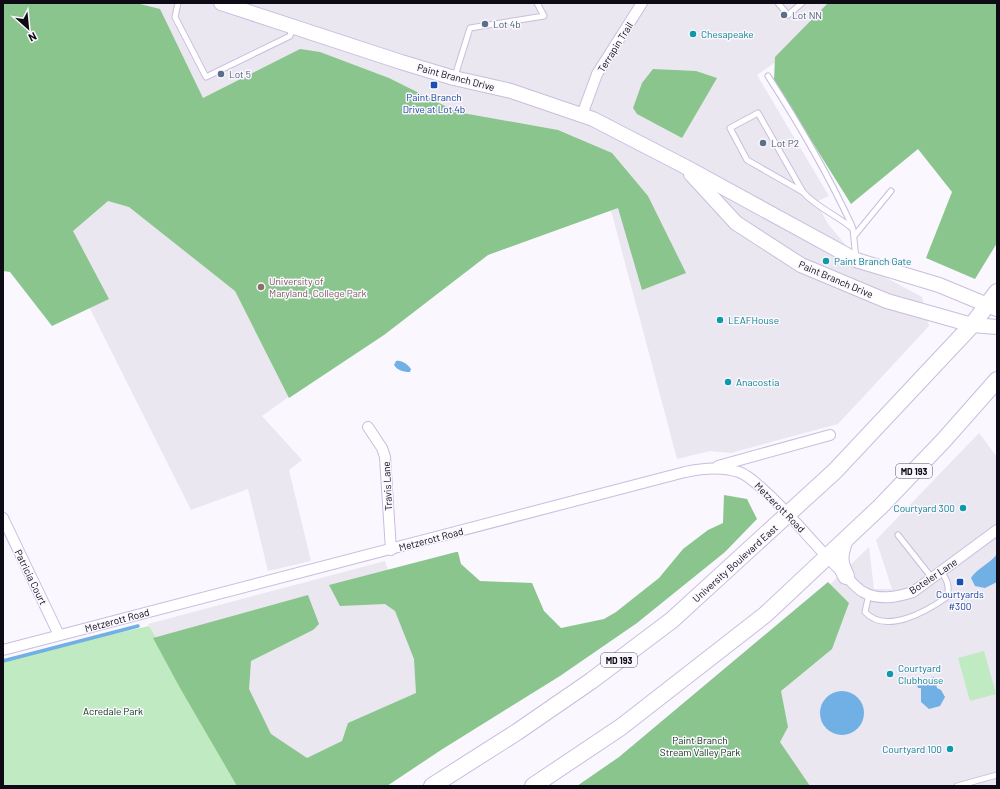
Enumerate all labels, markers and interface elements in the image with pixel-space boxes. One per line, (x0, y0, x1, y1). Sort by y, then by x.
north arrow (8, 8, 48, 48)
place label: Lot NN (792, 9, 822, 21)
marker: Lot NN (779, 10, 789, 20)
place label: Lot 4b (493, 18, 521, 30)
marker: Lot 4b (480, 19, 490, 29)
street label: Terrapin Trail (595, 20, 635, 74)
place label: Chesapeake (701, 28, 754, 40)
marker: Chesapeake (688, 29, 698, 39)
text: N (27, 30, 39, 45)
street label: Paint Branch Drive (416, 61, 496, 93)
place label: Lot 5 (229, 68, 251, 80)
marker: Lot 5 (216, 69, 226, 79)
marker: Paint Branch Drive at Lot 4b (429, 80, 439, 90)
place label: Paint Branch Drive at Lot 4b (403, 91, 465, 115)
place label: Lot P2 (771, 137, 799, 149)
marker: Lot P2 (758, 138, 768, 148)
place label: Paint Branch Gate (834, 255, 911, 267)
marker: Paint Branch Gate (821, 256, 831, 266)
street label: Paint Branch Drive (797, 258, 875, 300)
place label: University of Maryland, College Park (269, 275, 366, 299)
marker: University of Maryland, College Park (256, 282, 266, 292)
place label: LEAFHouse (728, 314, 779, 326)
marker: LEAFHouse (715, 315, 725, 325)
place label: Anacostia (736, 376, 779, 388)
marker: Anacostia (723, 377, 733, 387)
street label: Travis Lane (380, 461, 394, 511)
road number: MD 193 (896, 464, 932, 478)
street label: Metzerott Road (752, 479, 808, 535)
place label: Courtyard 300 (894, 502, 955, 514)
marker: Courtyard 300 (958, 503, 968, 513)
street label: University Boulevard East (690, 521, 780, 604)
street label: Metzerott Road (397, 525, 465, 553)
street label: Patricia Court (12, 547, 50, 607)
street label: Boteler Lane (907, 556, 959, 596)
marker: Courtyards #300 (955, 577, 965, 587)
place label: Courtyards #300 (936, 588, 984, 612)
street label: Metzerott Road (83, 606, 151, 634)
road number: MD 193 (601, 653, 637, 667)
place label: Courtyard Clubhouse (898, 662, 943, 686)
marker: Courtyard Clubhouse (885, 669, 895, 679)
park label: Acredale Park (83, 705, 143, 717)
park label: Paint Branch Stream Valley Park (660, 734, 740, 758)
place label: Courtyard 100 (882, 743, 942, 755)
marker: Courtyard 100 (945, 744, 955, 754)

